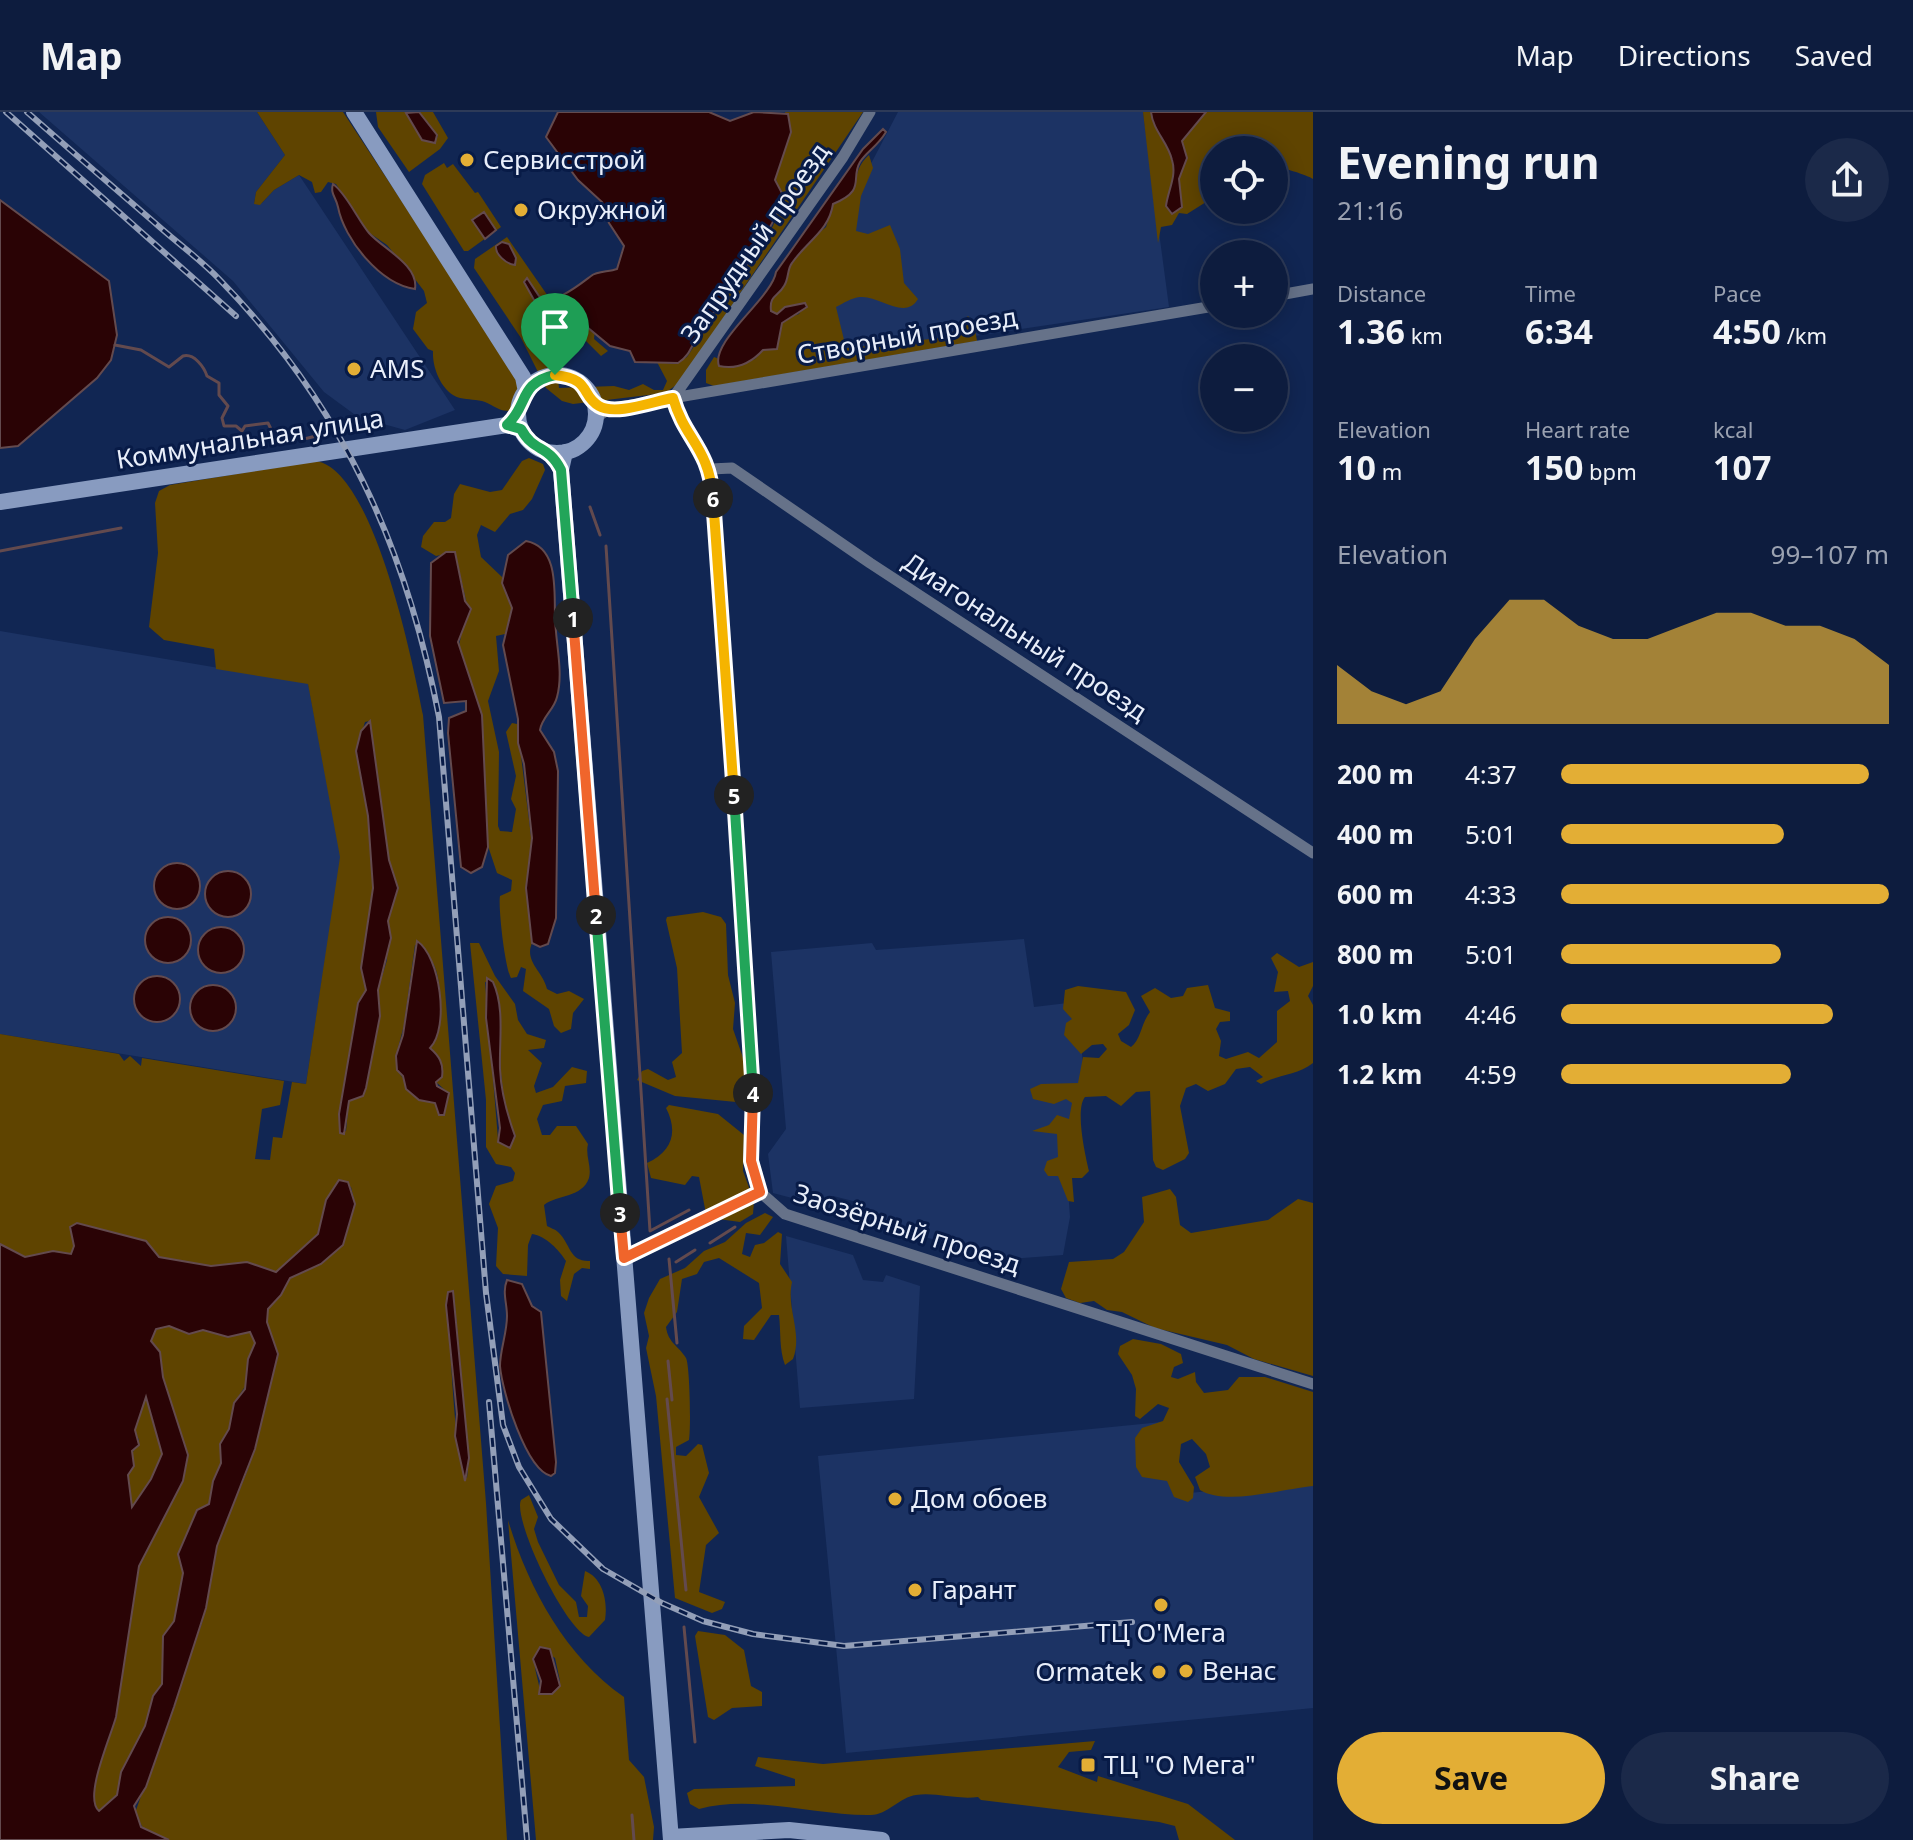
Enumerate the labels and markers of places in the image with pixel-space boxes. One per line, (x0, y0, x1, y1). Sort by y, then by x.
place label: Сервисстрой (483, 141, 645, 177)
marker: Сервисстрой (458, 151, 476, 169)
place label: Окружной (537, 191, 666, 227)
marker: Окружной (512, 201, 530, 219)
pin (521, 293, 589, 375)
place label: AMS (370, 350, 424, 386)
marker: AMS (345, 360, 363, 378)
pin: 6 (693, 478, 733, 518)
pin: 1 (553, 598, 593, 638)
pin: 5 (714, 775, 754, 815)
pin: 2 (576, 895, 616, 935)
pin: 4 (733, 1073, 773, 1113)
pin: 3 (600, 1193, 640, 1233)
place label: Дом обоев (911, 1480, 1048, 1516)
marker: Дом обоев (886, 1490, 904, 1508)
place label: Гарант (931, 1571, 1016, 1607)
marker: Гарант (906, 1581, 924, 1599)
marker: ТЦ О'Мега (1152, 1596, 1170, 1614)
place label: ТЦ О'Мега (1096, 1614, 1226, 1650)
place label: Венас (1202, 1652, 1276, 1688)
place label: Ormatek (1035, 1653, 1143, 1689)
marker: Венас (1177, 1662, 1195, 1680)
marker: Ormatek (1150, 1663, 1168, 1681)
place label: ТЦ "О Мега" (1104, 1746, 1256, 1782)
marker: ТЦ "О Мега" (1079, 1756, 1097, 1774)

